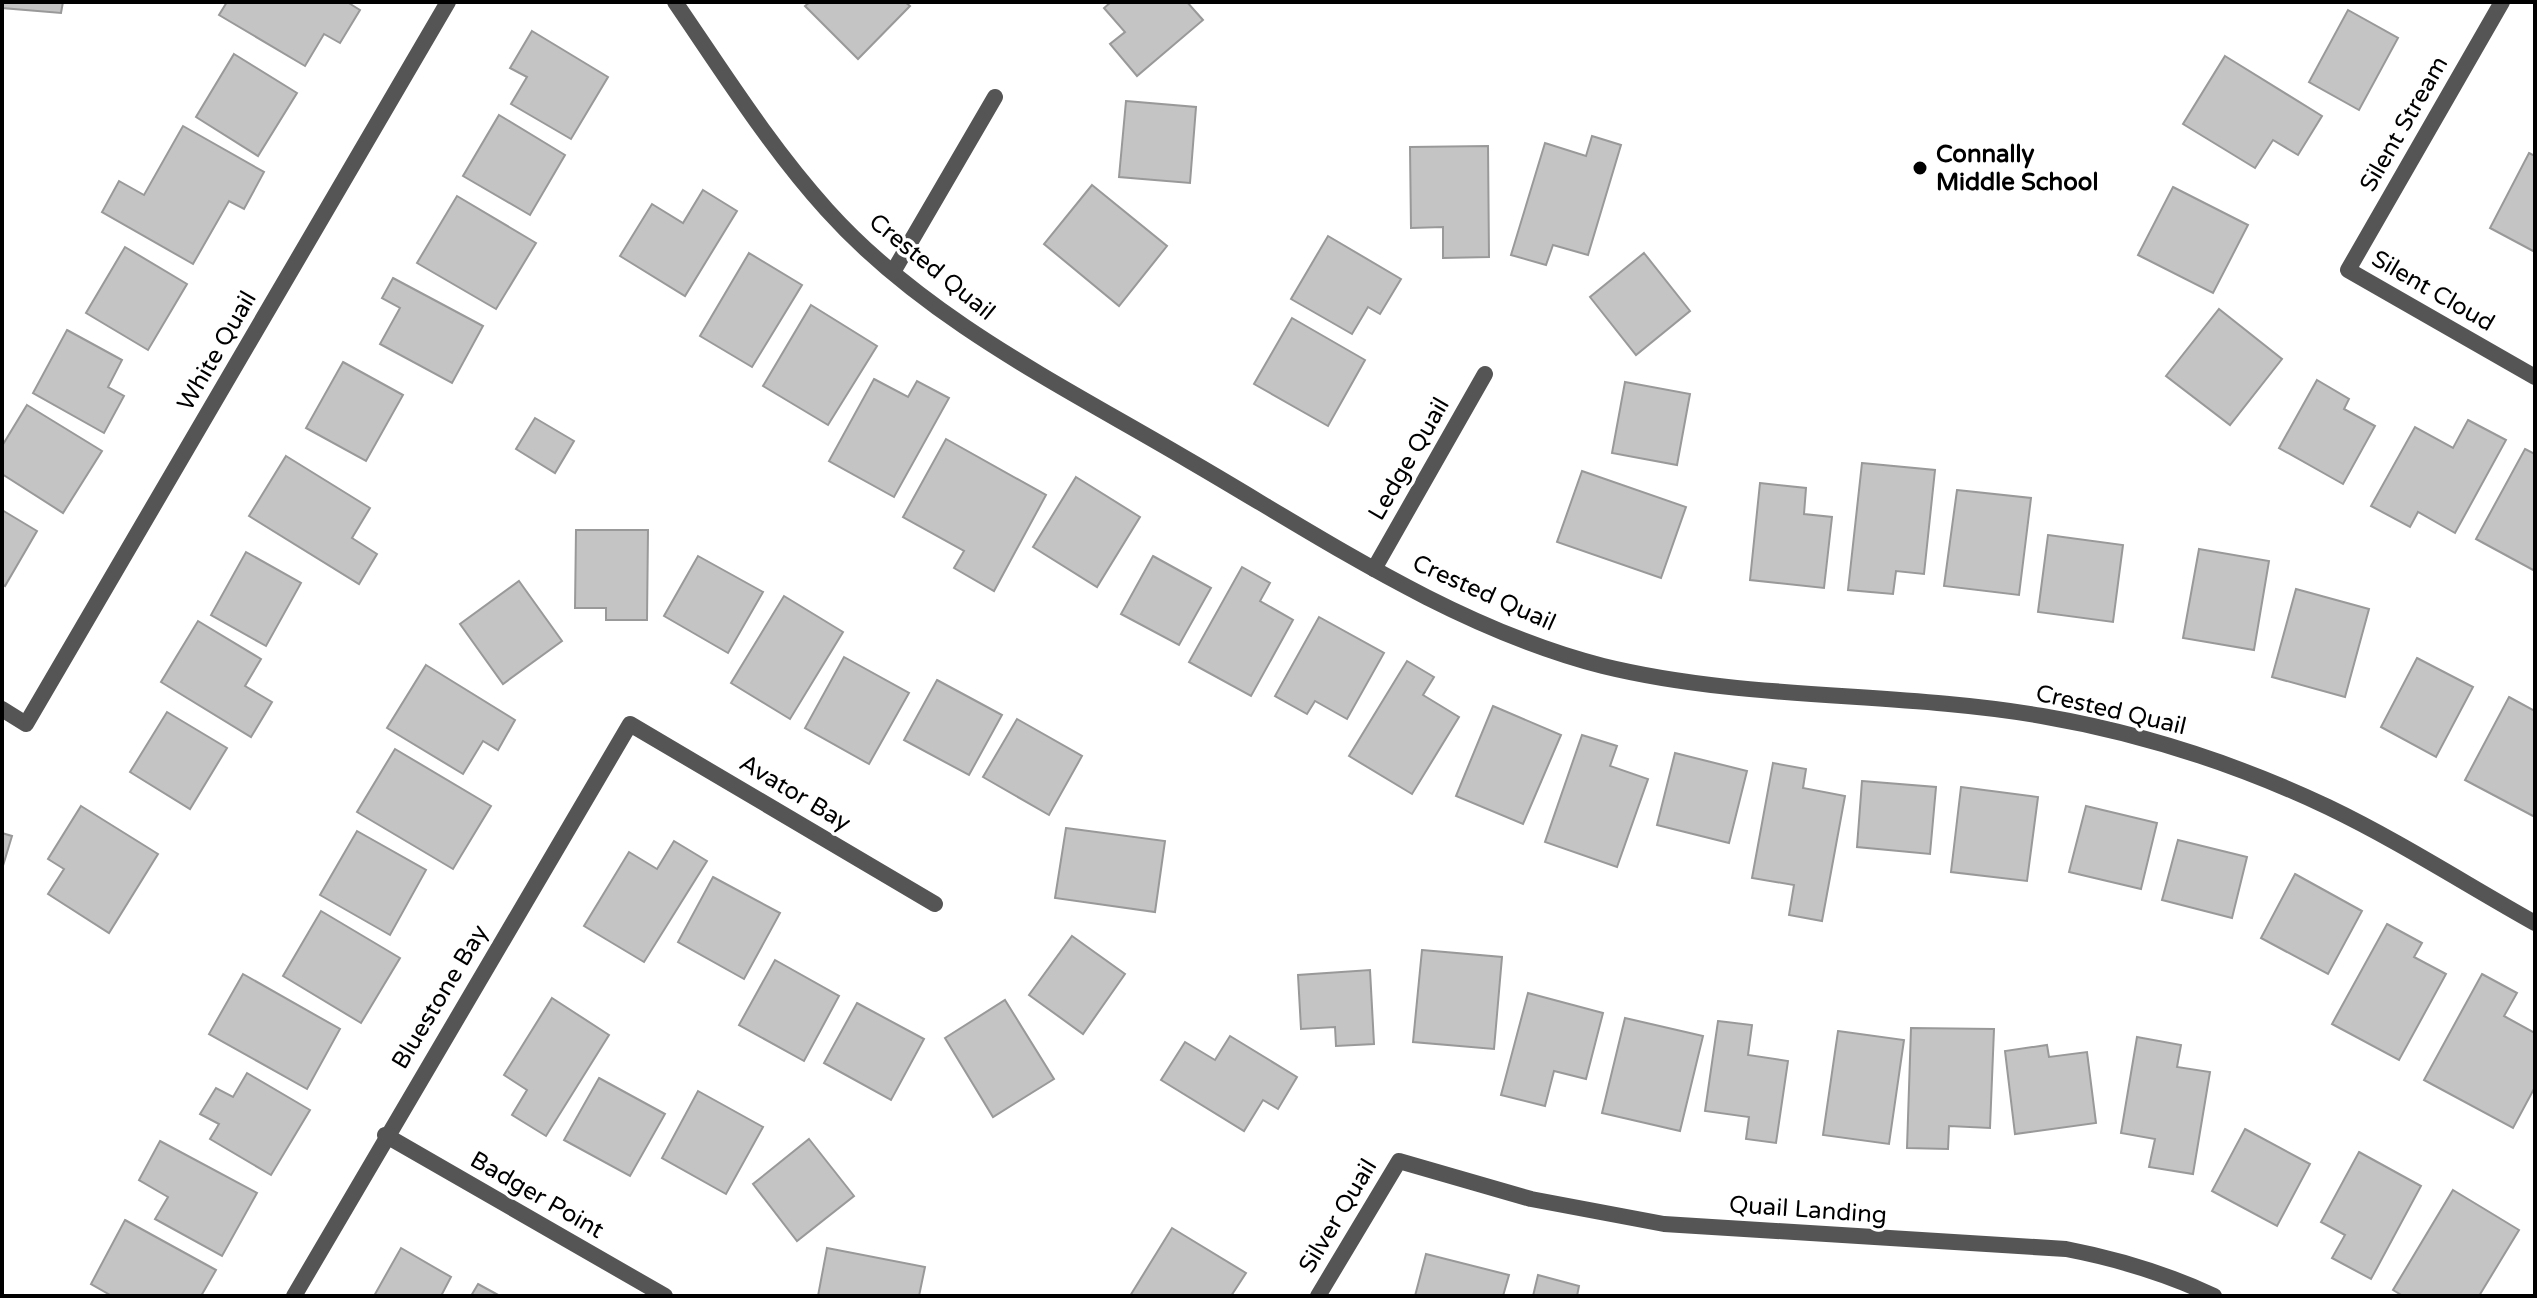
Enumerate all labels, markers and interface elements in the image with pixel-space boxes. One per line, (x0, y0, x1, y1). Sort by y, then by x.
street label: Silent Stream (2354, 51, 2454, 197)
place label: Connally Middle School (1936, 140, 2098, 197)
marker: Connally Middle School (1911, 159, 1929, 177)
street label: Crested Quail (863, 207, 1001, 327)
street label: Silent Cloud (2366, 244, 2500, 338)
street label: White Quail (171, 286, 263, 416)
street label: Ledge Quail (1362, 392, 1456, 526)
street label: Crested Quail (1408, 549, 1560, 637)
street label: Crested Quail (2033, 679, 2189, 741)
street label: Avator Bay (734, 748, 856, 838)
street label: Bluestone Bay (386, 920, 494, 1074)
street label: Badger Point (465, 1145, 609, 1245)
street label: Silver Quail (1293, 1154, 1383, 1278)
street label: Quail Landing (1728, 1190, 1888, 1230)

